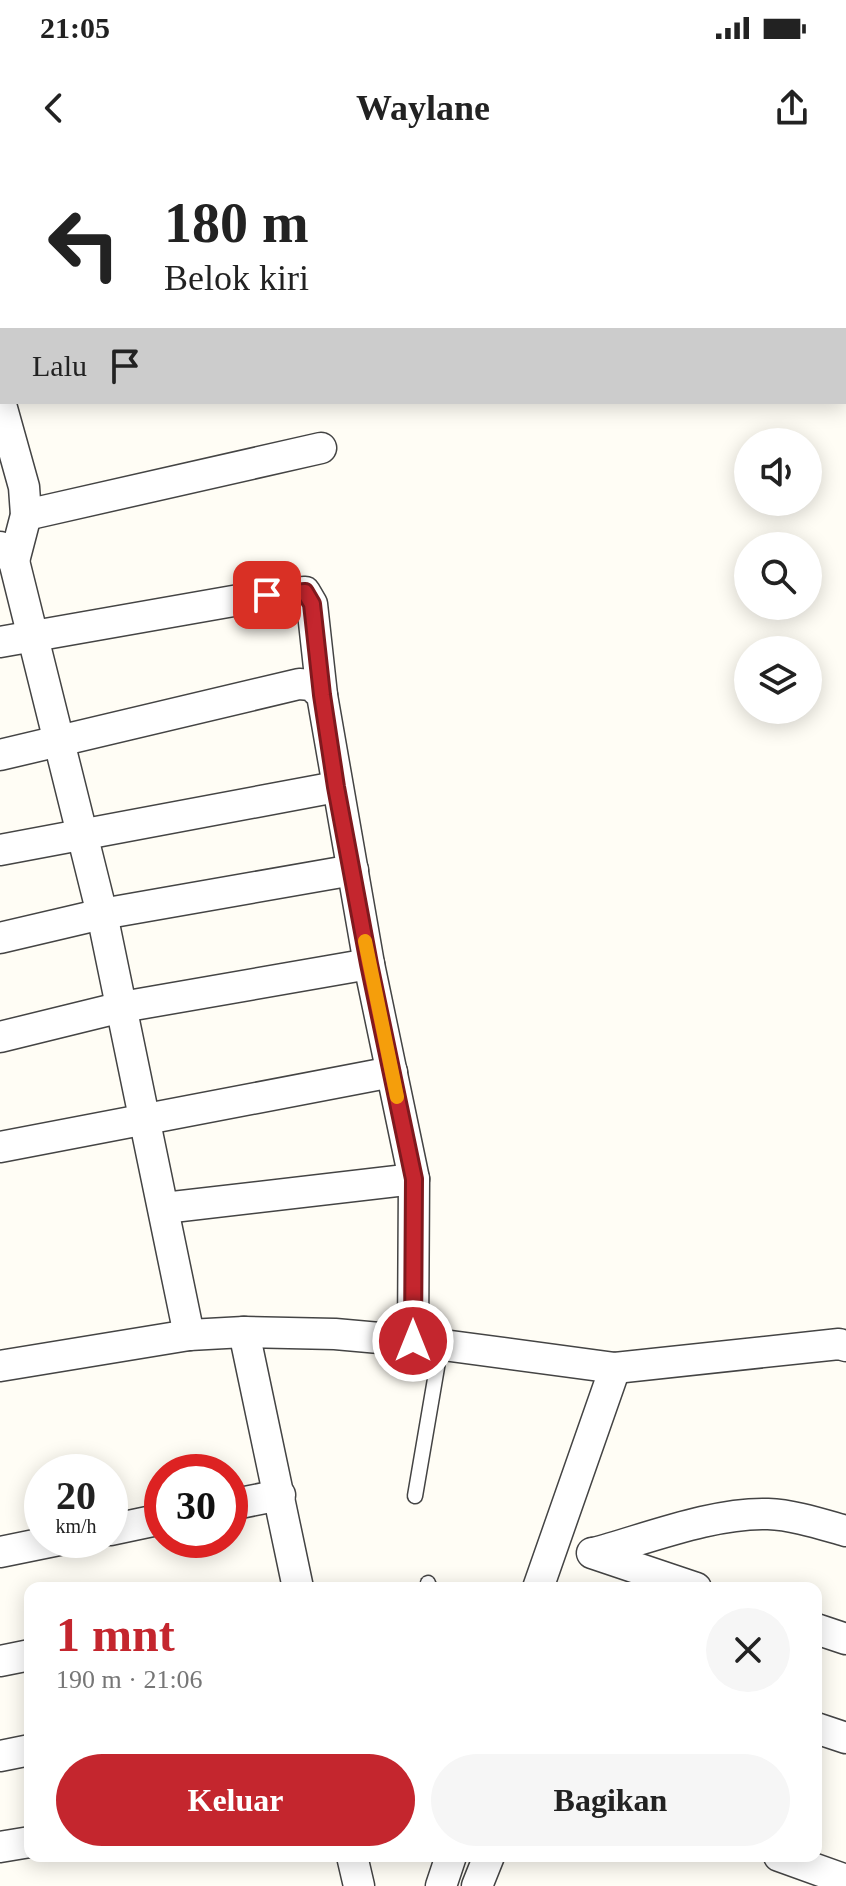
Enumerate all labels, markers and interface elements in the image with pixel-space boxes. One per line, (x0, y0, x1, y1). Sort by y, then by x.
text: 21:05 (40, 11, 110, 44)
icon: back (32, 86, 76, 130)
icon: share (770, 86, 814, 130)
text: Waylane (356, 88, 490, 128)
icon: left (32, 192, 136, 296)
text: 180 m (164, 192, 309, 254)
text: Belok kiri (164, 258, 309, 298)
icon: arrive (103, 344, 147, 388)
text: Lalu (32, 349, 87, 382)
map controls (734, 428, 822, 724)
button: sound (734, 428, 822, 516)
button: search (734, 532, 822, 620)
pin (233, 561, 301, 629)
icon: arrive (245, 573, 289, 617)
button: layers (734, 636, 822, 724)
position arrow (371, 1299, 455, 1383)
speed limit sign: 30 (144, 1454, 248, 1558)
text: 20 (56, 1473, 96, 1518)
text: km/h (55, 1515, 97, 1537)
text: 1 mnt (56, 1608, 175, 1661)
button: close (706, 1608, 790, 1692)
text: 190 m · 21:06 (56, 1665, 203, 1694)
button: Keluar (56, 1754, 415, 1846)
button: Bagikan (431, 1754, 790, 1846)

